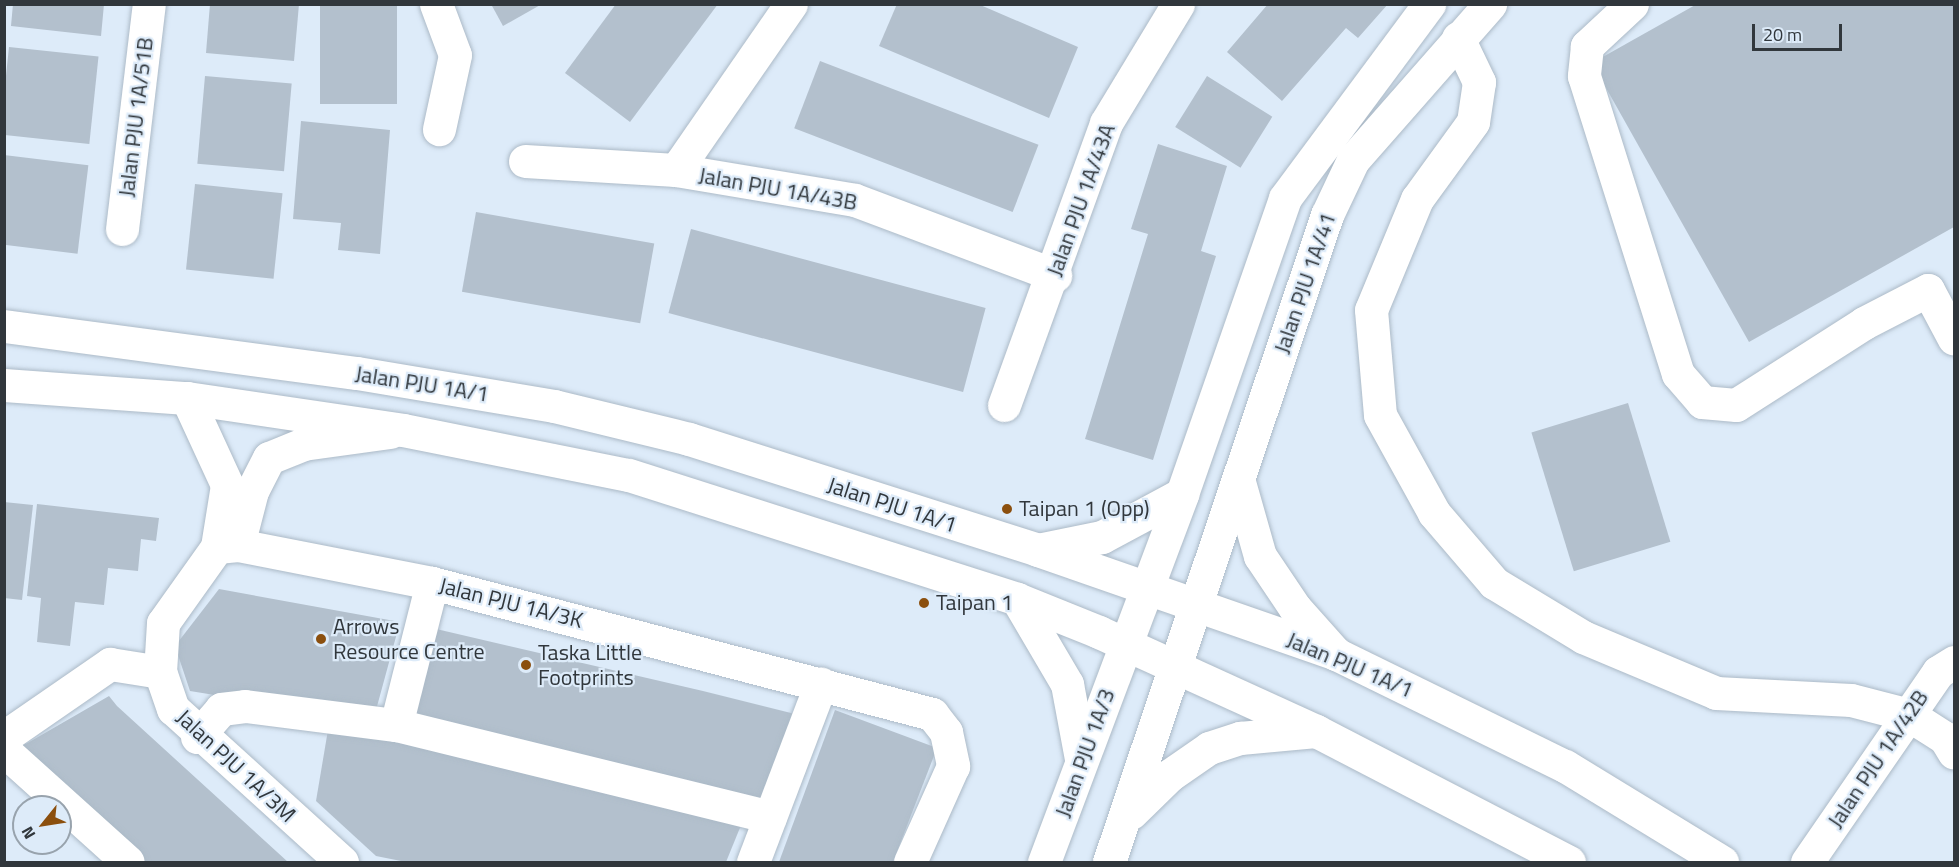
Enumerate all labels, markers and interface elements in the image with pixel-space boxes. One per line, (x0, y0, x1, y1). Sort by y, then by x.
scale bar (1755, 12, 1845, 50)
text: 20 m (1763, 21, 1802, 48)
street label: Jalan PJU 1A/51B (113, 36, 159, 198)
street label: Jalan PJU 1A/43A (1041, 120, 1121, 280)
street label: Jalan PJU 1A/43B (697, 162, 859, 216)
street label: Jalan PJU 1A/41 (1269, 209, 1341, 357)
street label: Jalan PJU 1A/1 (353, 360, 491, 408)
street label: Jalan PJU 1A/1 (824, 472, 960, 538)
place label: Taipan 1 (Opp) (1019, 496, 1150, 522)
marker: Taipan 1 (Opp) (1000, 502, 1014, 516)
street label: Jalan PJU 1A/3K (436, 572, 586, 634)
place label: Taipan 1 (936, 590, 1013, 616)
marker: Taipan 1 (917, 596, 931, 610)
place label: Arrows Resource Centre (333, 613, 485, 664)
street label: Jalan PJU 1A/1 (1283, 627, 1417, 703)
marker: Arrows Resource Centre (314, 632, 328, 646)
place label: Taska Little Footprints (538, 639, 642, 690)
marker: Taska Little Footprints (519, 658, 533, 672)
street label: Jalan PJU 1A/3 (1050, 685, 1120, 821)
street label: Jalan PJU 1A/42B (1822, 685, 1934, 833)
street label: Jalan PJU 1A/3M (171, 704, 301, 828)
north arrow (12, 795, 72, 855)
text: N (15, 822, 41, 844)

